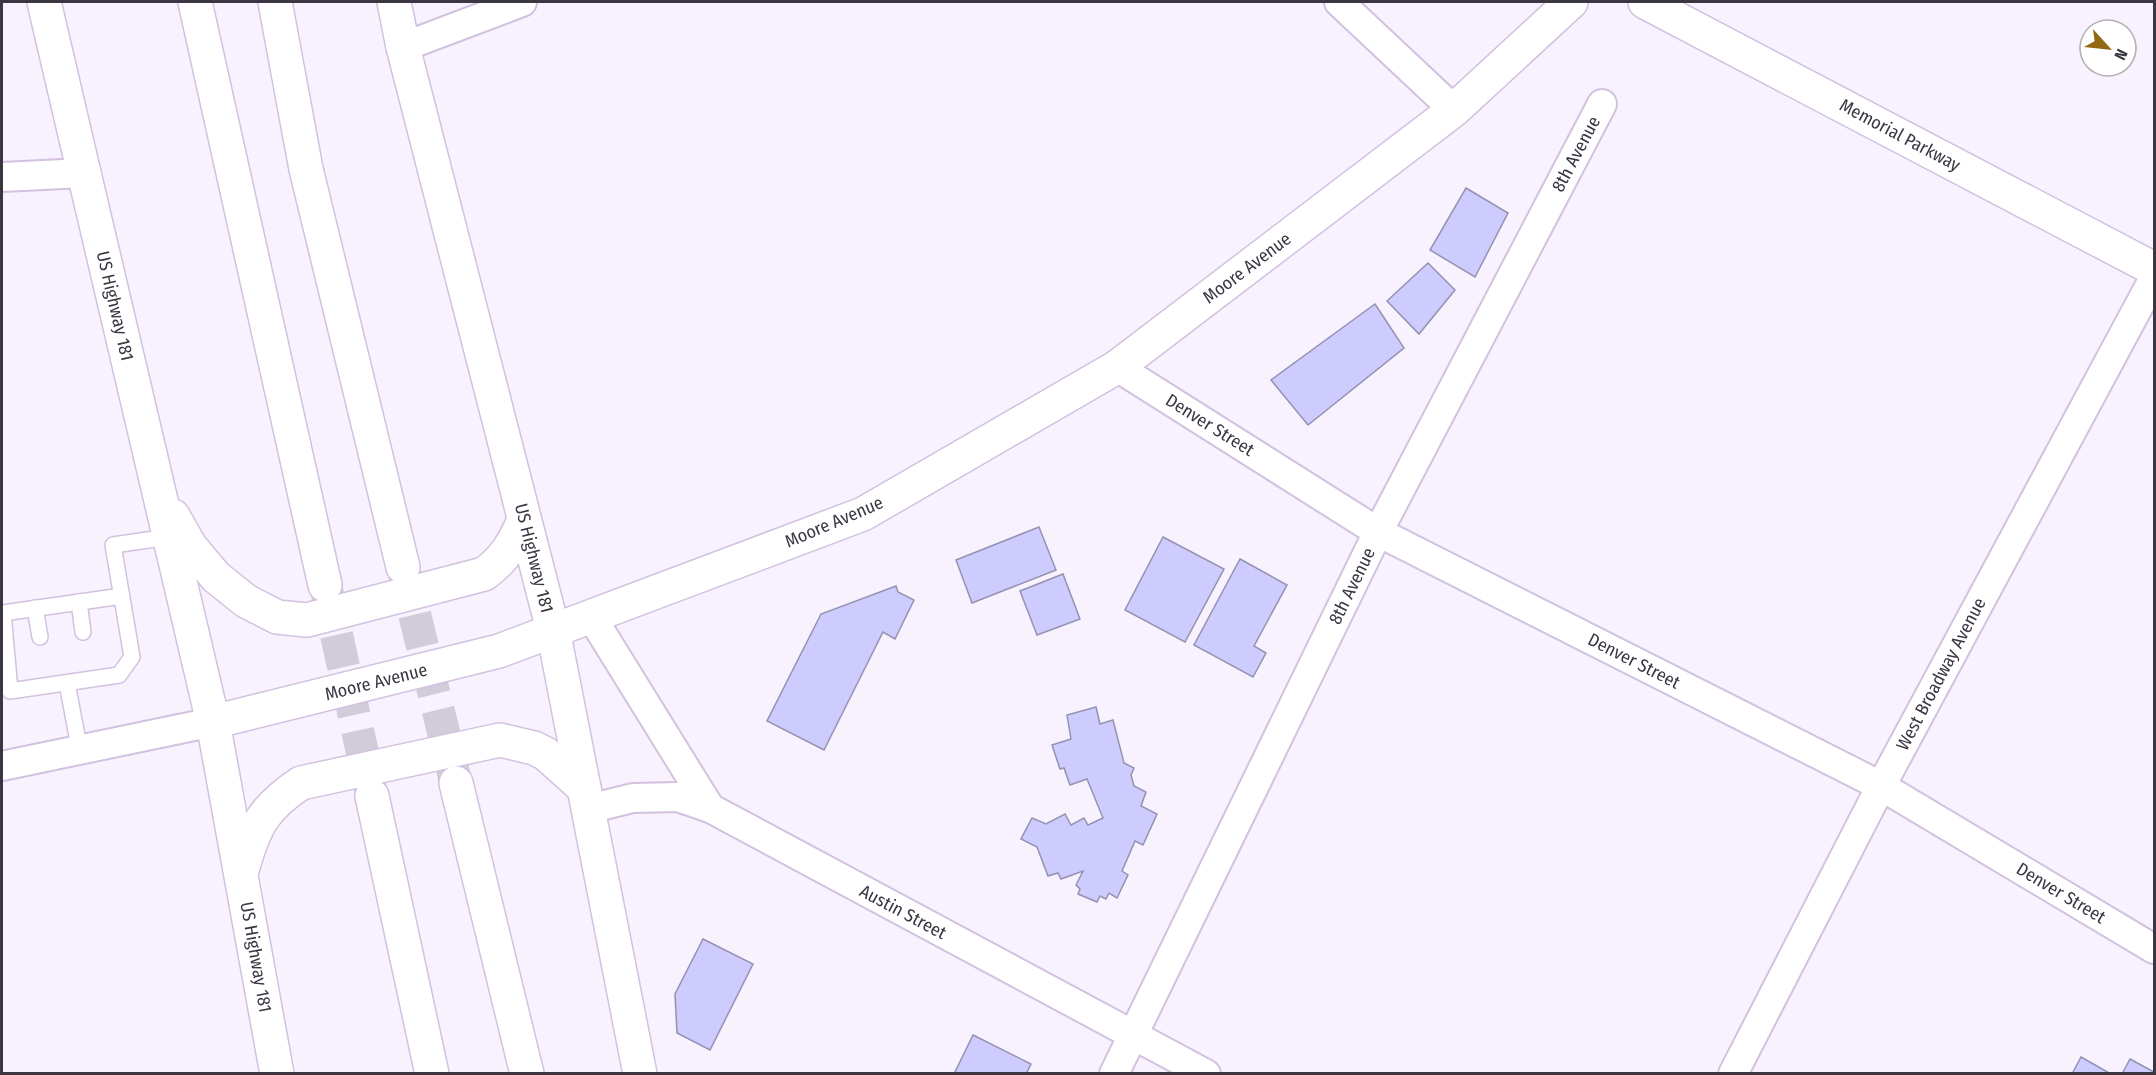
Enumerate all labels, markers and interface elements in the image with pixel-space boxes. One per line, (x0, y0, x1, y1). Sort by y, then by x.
north arrow (2078, 18, 2138, 78)
text: N (2110, 46, 2132, 63)
street label: Memorial Parkway (1836, 94, 1964, 176)
street label: 8th Avenue (1547, 112, 1605, 196)
street label: Moore Avenue (1199, 228, 1296, 308)
street label: US Highway 181 (92, 249, 138, 363)
street label: Denver Street (1162, 389, 1258, 461)
street label: Moore Avenue (781, 491, 887, 553)
street label: US Highway 181 (510, 501, 558, 615)
street label: 8th Avenue (1324, 544, 1380, 628)
street label: West Broadway Avenue (1891, 594, 1991, 754)
street label: Denver Street (1584, 628, 1684, 694)
street label: Moore Avenue (323, 659, 430, 705)
street label: Denver Street (2012, 858, 2110, 928)
street label: Austin Street (856, 880, 950, 944)
street label: US Highway 181 (235, 900, 277, 1014)

